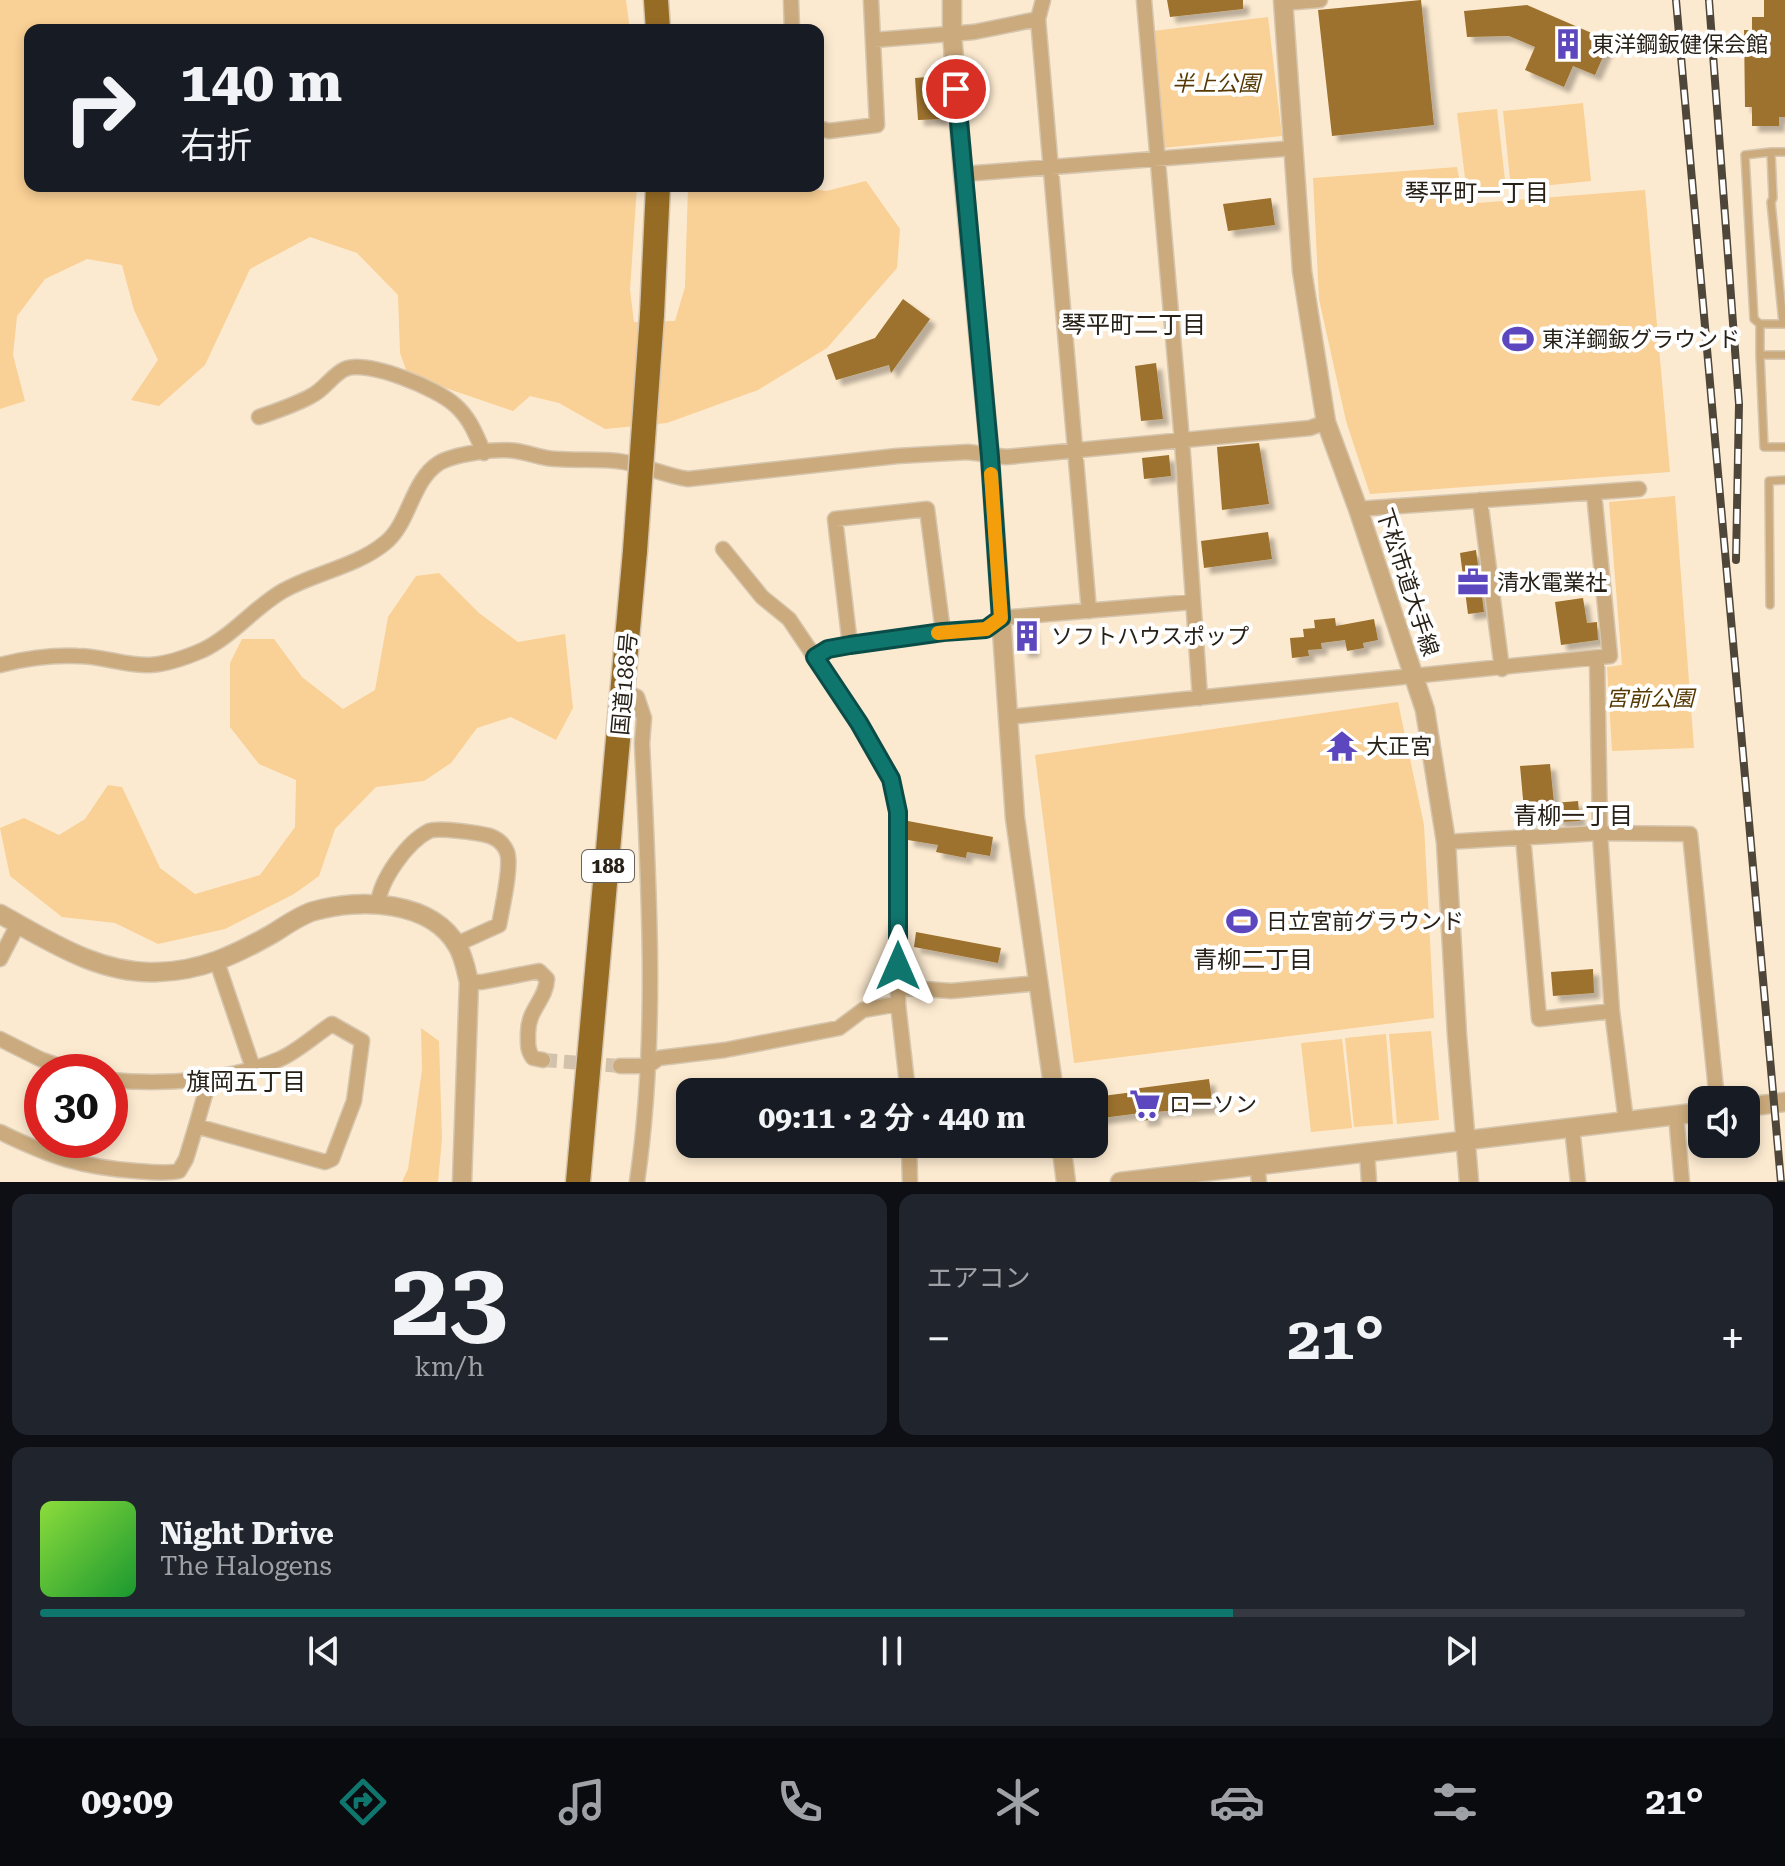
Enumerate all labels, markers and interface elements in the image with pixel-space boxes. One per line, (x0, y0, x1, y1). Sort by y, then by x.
building icon: 東洋鋼鈑健保会館 (1551, 27, 1585, 61)
place label: 東洋鋼鈑健保会館 (1592, 32, 1768, 57)
text: 140 m (180, 49, 342, 115)
pin (922, 55, 990, 123)
icon: right (48, 56, 152, 160)
icon: arrive (934, 67, 978, 111)
park label: 半上公園 (1172, 71, 1263, 96)
text: 右折 (180, 125, 252, 167)
district label: 琴平町一丁目 (1405, 179, 1549, 207)
district label: 琴平町二丁目 (1062, 311, 1206, 339)
sports icon: 東洋鋼鈑グラウンド (1501, 322, 1535, 356)
place label: 東洋鋼鈑グラウンド (1542, 327, 1740, 352)
street label: 下松市道大手線 (1372, 505, 1443, 659)
office icon: 清水電業社 (1456, 565, 1490, 599)
place label: 清水電業社 (1497, 570, 1607, 595)
building icon: ソフトハウスポップ (1010, 619, 1044, 653)
place label: ソフトハウスポップ (1051, 624, 1249, 649)
street label: 国道188号 (608, 632, 641, 736)
park label: 宮前公園 (1606, 686, 1697, 711)
temple icon: 大正宮 (1325, 729, 1359, 763)
place label: 大正宮 (1366, 734, 1432, 759)
district label: 青柳一丁目 (1513, 802, 1633, 830)
road number: 188 (582, 850, 634, 882)
sports icon: 日立宮前グラウンド (1225, 904, 1259, 938)
place label: 日立宮前グラウンド (1266, 909, 1464, 934)
position arrow (856, 924, 940, 1008)
district label: 青柳二丁目 (1193, 946, 1313, 974)
speed limit sign: 30 (24, 1054, 128, 1158)
district label: 旗岡五丁目 (186, 1068, 306, 1096)
map controls (1688, 1086, 1760, 1158)
button: sound (1688, 1086, 1760, 1158)
supermarket icon: ローソン (1128, 1087, 1162, 1121)
place label: ローソン (1169, 1092, 1257, 1117)
text: 09:11 · 2 分 · 440 m (759, 1100, 1025, 1135)
text: 23 (391, 1239, 507, 1360)
text: エアコン (927, 1263, 1031, 1293)
text: 21° (1287, 1303, 1384, 1374)
text: − (927, 1313, 951, 1365)
text: + (1720, 1313, 1745, 1365)
text: km/h (414, 1352, 484, 1382)
text: Night Drive (160, 1516, 334, 1551)
text: The Halogens (160, 1551, 332, 1581)
icon: previous (302, 1629, 346, 1673)
icon: pause (870, 1629, 914, 1673)
icon: next (1439, 1629, 1483, 1673)
icon: directions (335, 1774, 391, 1830)
icon: music (554, 1774, 610, 1830)
icon: phone (772, 1774, 828, 1830)
icon: climate (990, 1774, 1046, 1830)
icon: car (1209, 1774, 1265, 1830)
icon: filters (1427, 1774, 1483, 1830)
text: 09:09 (81, 1781, 173, 1823)
text: 21° (1646, 1781, 1704, 1823)

